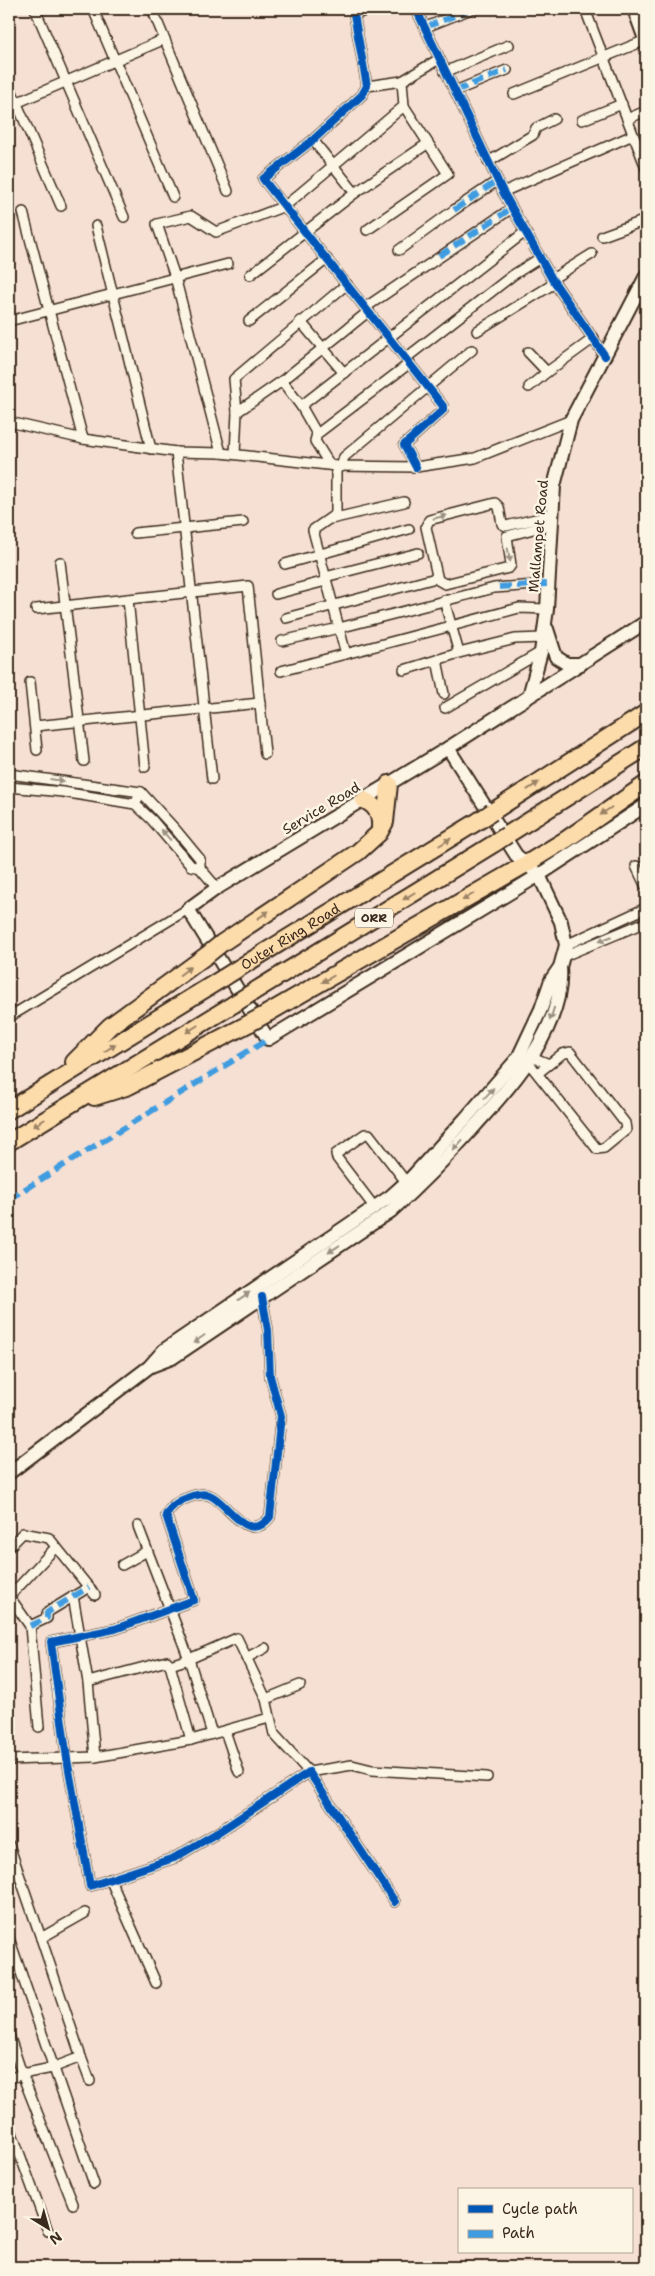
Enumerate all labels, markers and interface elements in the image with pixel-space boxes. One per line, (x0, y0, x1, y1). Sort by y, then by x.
street label: Mallampet Road (524, 479, 552, 593)
one-way arrow (433, 513, 448, 521)
one-way arrow (505, 547, 513, 563)
one-way arrow (49, 776, 65, 784)
street label: Service Road (279, 778, 363, 838)
one-way arrow (527, 781, 540, 791)
one-way arrow (599, 806, 613, 816)
one-way arrow (160, 829, 171, 842)
one-way arrow (438, 837, 452, 846)
one-way arrow (402, 892, 415, 901)
one-way arrow (462, 893, 475, 902)
street label: Outer Ring Road (237, 899, 343, 974)
road number: ORR (355, 908, 393, 928)
one-way arrow (256, 910, 269, 920)
one-way arrow (597, 935, 612, 943)
one-way arrow (178, 966, 191, 977)
one-way arrow (321, 974, 334, 983)
one-way arrow (548, 1007, 556, 1022)
one-way arrow (186, 1025, 199, 1034)
one-way arrow (103, 1043, 116, 1052)
one-way arrow (483, 1088, 495, 1100)
one-way arrow (33, 1119, 46, 1128)
one-way arrow (452, 1138, 464, 1150)
one-way arrow (327, 1244, 341, 1253)
one-way arrow (237, 1291, 251, 1301)
one-way arrow (192, 1334, 206, 1344)
legend (458, 2188, 632, 2254)
text: Cycle path (502, 2199, 578, 2219)
north arrow (22, 2204, 72, 2254)
text: Path (502, 2223, 535, 2243)
text: N (46, 2228, 66, 2249)

